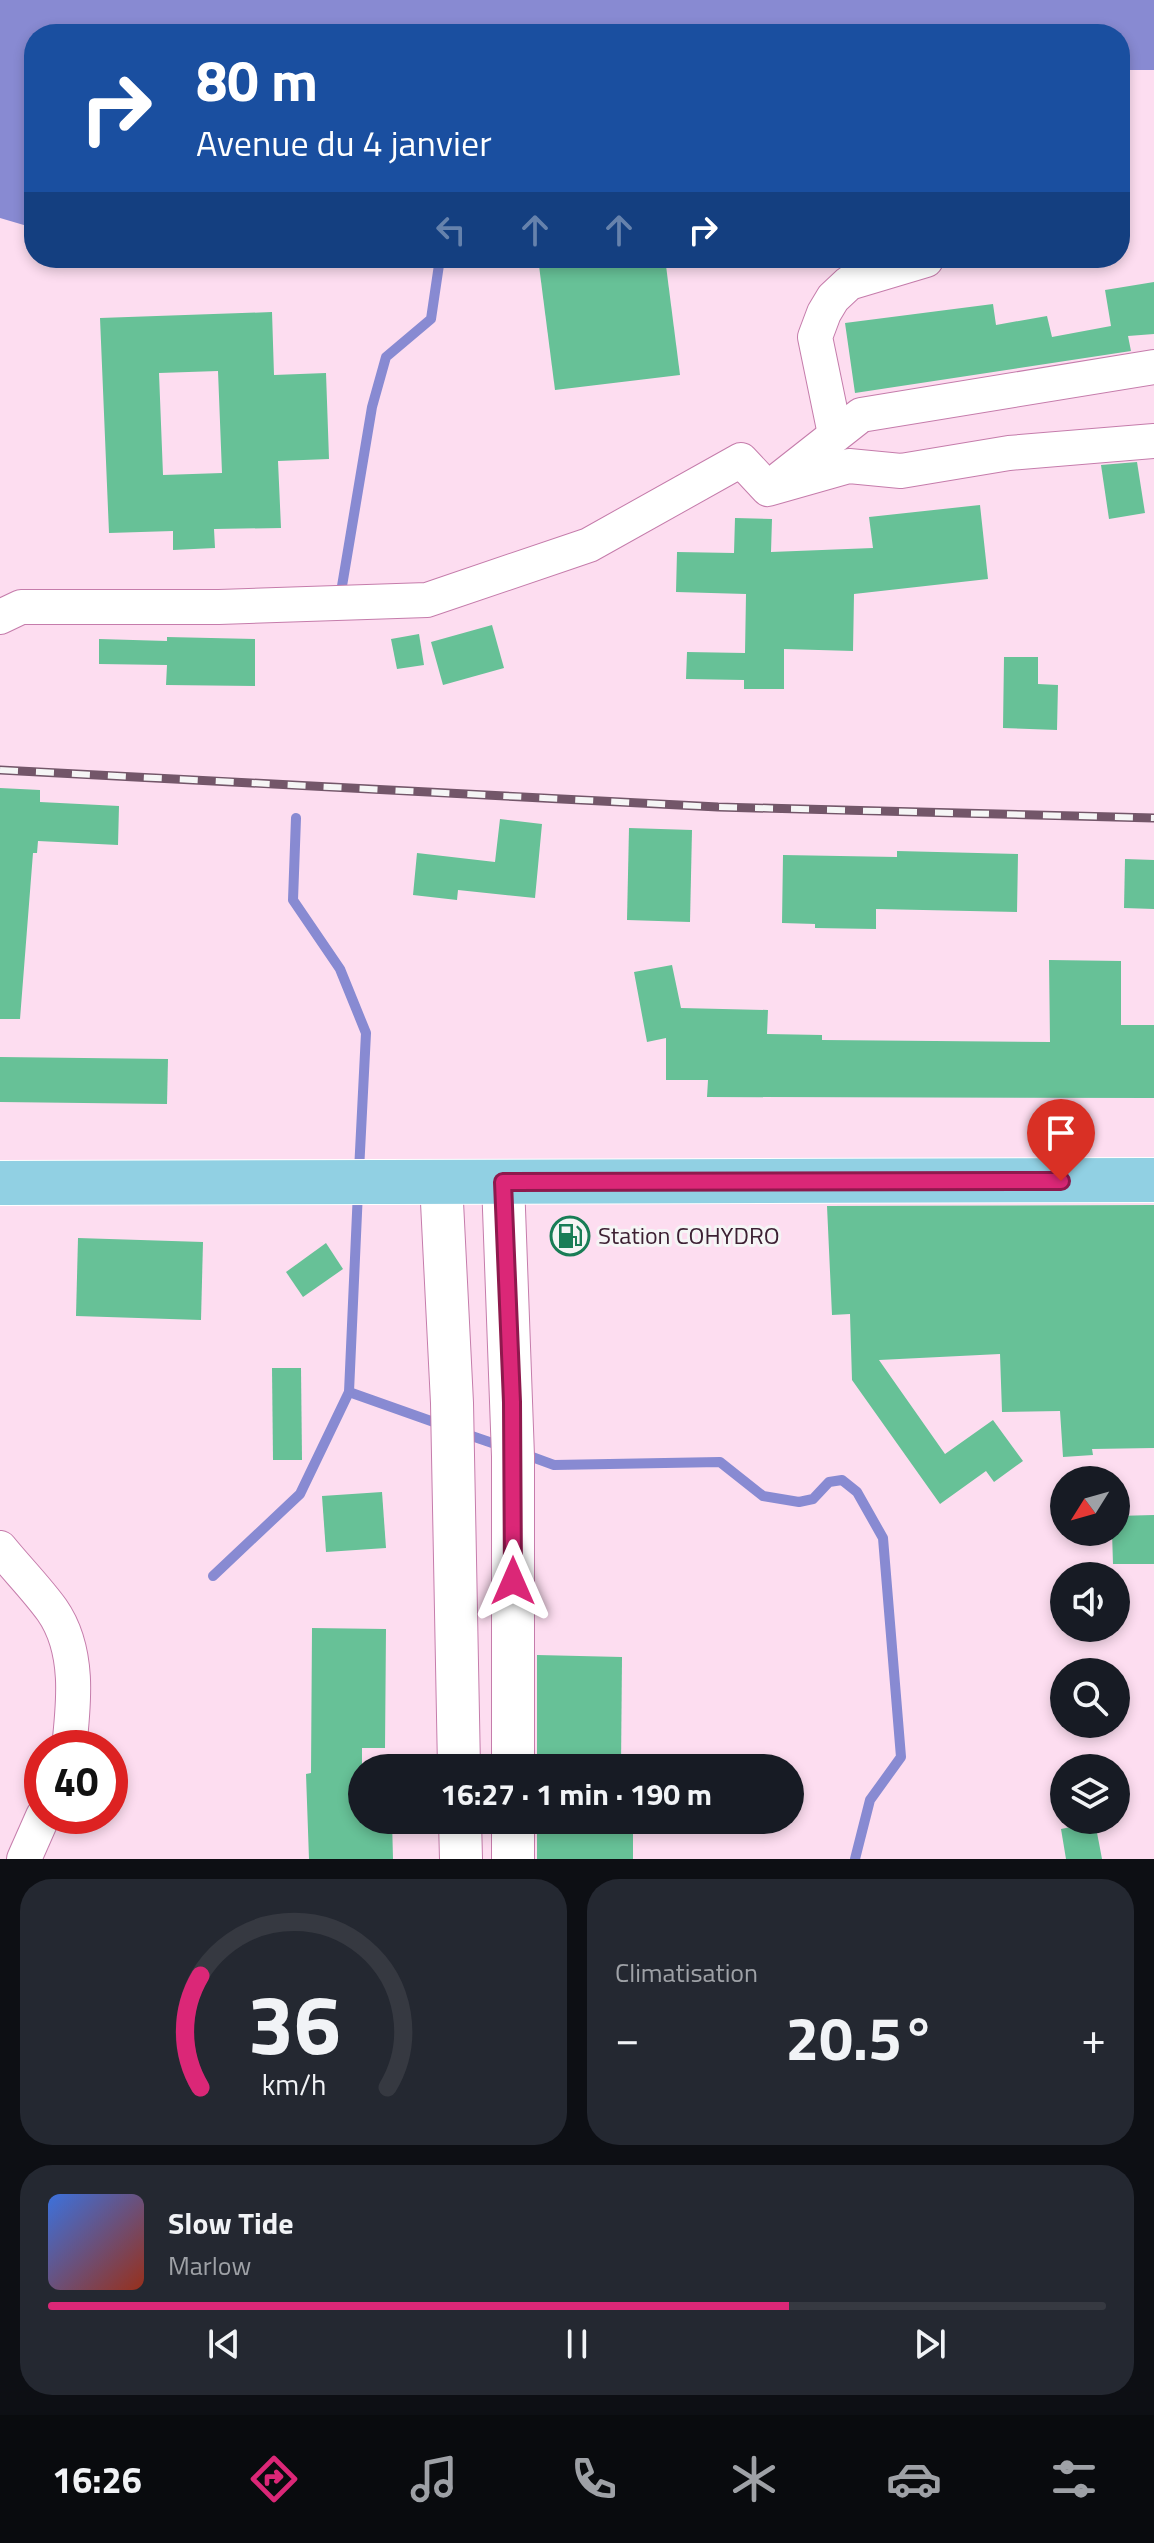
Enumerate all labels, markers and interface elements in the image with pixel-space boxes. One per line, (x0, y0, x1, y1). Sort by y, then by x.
text: 80 m (196, 38, 318, 123)
icon: right (64, 56, 168, 160)
text: Avenue du 4 janvier (196, 115, 492, 170)
icon: left (429, 208, 473, 252)
icon: ahead (513, 208, 557, 252)
icon: ahead (597, 208, 641, 252)
icon: right (681, 208, 725, 252)
pin (1027, 1099, 1095, 1181)
icon: arrive (1039, 1111, 1083, 1155)
fuel station icon: Station COHYDRO (549, 1215, 591, 1257)
place label: Station COHYDRO (598, 1217, 780, 1253)
north arrow (1050, 1466, 1130, 1546)
map controls (1050, 1466, 1130, 1834)
position arrow (471, 1539, 555, 1623)
button: sound (1050, 1562, 1130, 1642)
button: search (1050, 1658, 1130, 1738)
speed limit sign: 40 (24, 1730, 128, 1834)
button: layers (1050, 1754, 1130, 1834)
text: 16:27 · 1 min · 190 m (440, 1771, 712, 1817)
text: Climatisation (615, 1953, 758, 1992)
text: 36 (247, 1960, 340, 2086)
text: 20.5° (786, 1992, 935, 2083)
text: − (615, 2004, 640, 2071)
text: + (1081, 2004, 1106, 2071)
text: km/h (261, 2063, 326, 2106)
text: Slow Tide (168, 2200, 293, 2246)
text: Marlow (168, 2246, 251, 2285)
icon: previous (202, 2322, 246, 2366)
icon: pause (555, 2322, 599, 2366)
icon: next (908, 2322, 952, 2366)
icon: directions (246, 2451, 302, 2507)
icon: music (406, 2451, 462, 2507)
icon: phone (566, 2451, 622, 2507)
icon: climate (726, 2451, 782, 2507)
icon: car (886, 2451, 942, 2507)
icon: filters (1046, 2451, 1102, 2507)
text: 16:26 (52, 2452, 142, 2507)

